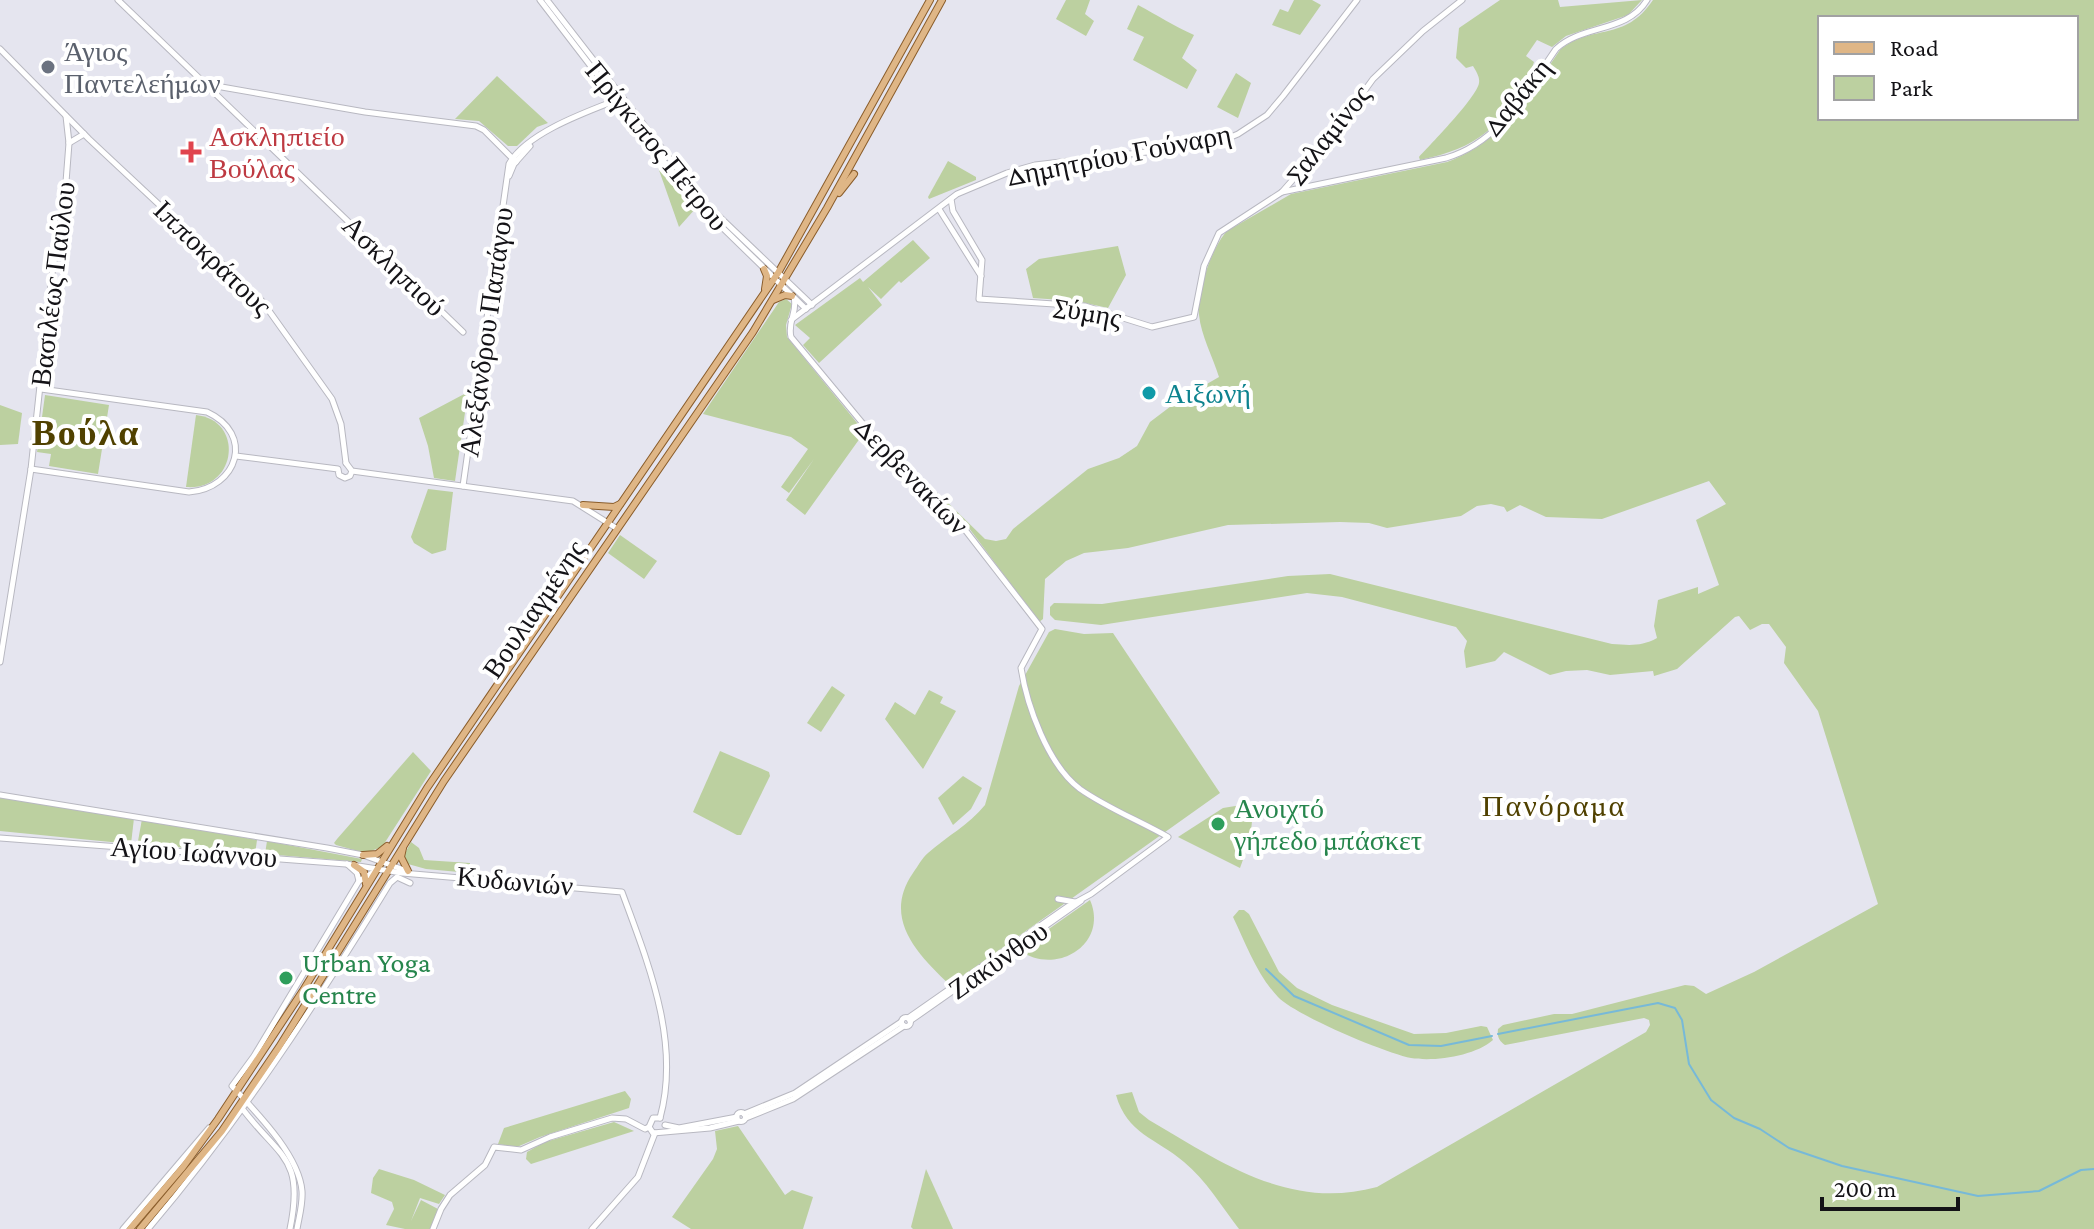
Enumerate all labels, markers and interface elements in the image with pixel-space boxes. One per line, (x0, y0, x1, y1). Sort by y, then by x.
legend (1818, 16, 2078, 120)
text: Road (1890, 34, 1939, 61)
place label: Άγιος Παντελεήμων (64, 36, 221, 99)
street label: Δαβάκη (1477, 52, 1557, 142)
street label: Πρίγκιπος Πέτρου (579, 55, 735, 237)
marker: Άγιος Παντελεήμων (39, 58, 57, 76)
text: Park (1890, 74, 1933, 101)
street label: Σαλαμίνος (1279, 79, 1377, 189)
street label: Δημητρίου Γούναρη (1004, 118, 1234, 192)
place label: Ασκληπιείο Βούλας (209, 121, 345, 184)
marker: Ασκληπιείο Βούλας (180, 141, 202, 163)
street label: Βασιλέως Παύλου (25, 180, 81, 388)
street label: Ιπποκράτους (148, 194, 278, 322)
street label: Αλεξάνδρου Παπάγου (453, 205, 519, 459)
street label: Ασκληπιού (336, 210, 452, 322)
street label: Σύμης (1052, 290, 1124, 334)
place label: Αιξωνή (1165, 378, 1251, 409)
marker: Αιξωνή (1140, 384, 1158, 402)
street label: Δερβενακίων (849, 412, 975, 540)
district label: Βούλα (32, 413, 140, 453)
street label: Βουλιαγμένης (477, 534, 591, 684)
district label: Πανόραμα (1482, 789, 1626, 823)
place label: Ανοιχτό γήπεδο μπάσκετ (1233, 793, 1422, 856)
marker: Ανοιχτό γήπεδο μπάσκετ (1209, 815, 1227, 833)
street label: Αγίου Ιωάννου (110, 831, 278, 873)
street label: Κυδωνιών (455, 860, 575, 902)
street label: Ζακύνθου (943, 915, 1053, 1005)
place label: Urban Yoga Centre (302, 947, 431, 1010)
marker: Urban Yoga Centre (277, 969, 295, 987)
scale bar (1822, 1161, 1958, 1211)
text: 200 m (1834, 1175, 1896, 1202)

